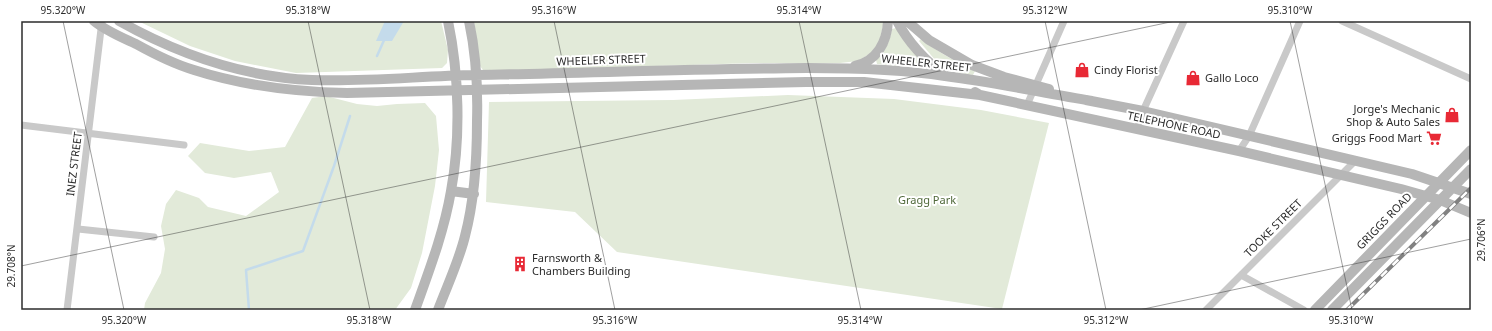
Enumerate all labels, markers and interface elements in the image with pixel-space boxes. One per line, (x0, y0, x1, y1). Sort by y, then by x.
text: 95.320°W (41, 3, 86, 17)
text: 95.318°W (286, 3, 331, 17)
text: 95.316°W (532, 3, 577, 17)
text: 95.314°W (777, 3, 822, 17)
text: 95.312°W (1023, 3, 1068, 17)
text: 95.310°W (1268, 3, 1313, 17)
street label: WHEELER STREET (556, 50, 646, 69)
street label: WHEELER STREET (881, 50, 971, 75)
shop icon: Cindy Florist (1073, 61, 1091, 79)
place label: Cindy Florist (1094, 62, 1158, 77)
shop icon: Gallo Loco (1184, 69, 1202, 87)
place label: Gallo Loco (1205, 70, 1259, 85)
place label: Jorge's Mechanic Shop & Auto Sales (1346, 101, 1440, 129)
shop icon: Jorge's Mechanic Shop & Auto Sales (1443, 106, 1461, 124)
street label: TELEPHONE ROAD (1126, 107, 1222, 142)
supermarket icon: Griggs Food Mart (1425, 129, 1443, 147)
place label: Griggs Food Mart (1332, 130, 1422, 145)
street label: INEZ STREET (62, 131, 85, 197)
street label: GRIGGS ROAD (1353, 189, 1415, 252)
park label: Gragg Park (898, 192, 956, 207)
street label: TOOKE STREET (1240, 195, 1305, 260)
text: 29.706°N (1474, 218, 1488, 262)
text: 29.708°N (4, 244, 18, 288)
place label: Farnsworth & Chambers Building (532, 250, 631, 278)
building icon: Farnsworth & Chambers Building (511, 255, 529, 273)
text: 95.320°W (102, 313, 147, 327)
text: 95.318°W (347, 313, 392, 327)
text: 95.316°W (593, 313, 638, 327)
text: 95.314°W (838, 313, 883, 327)
text: 95.312°W (1084, 313, 1129, 327)
text: 95.310°W (1329, 313, 1374, 327)

